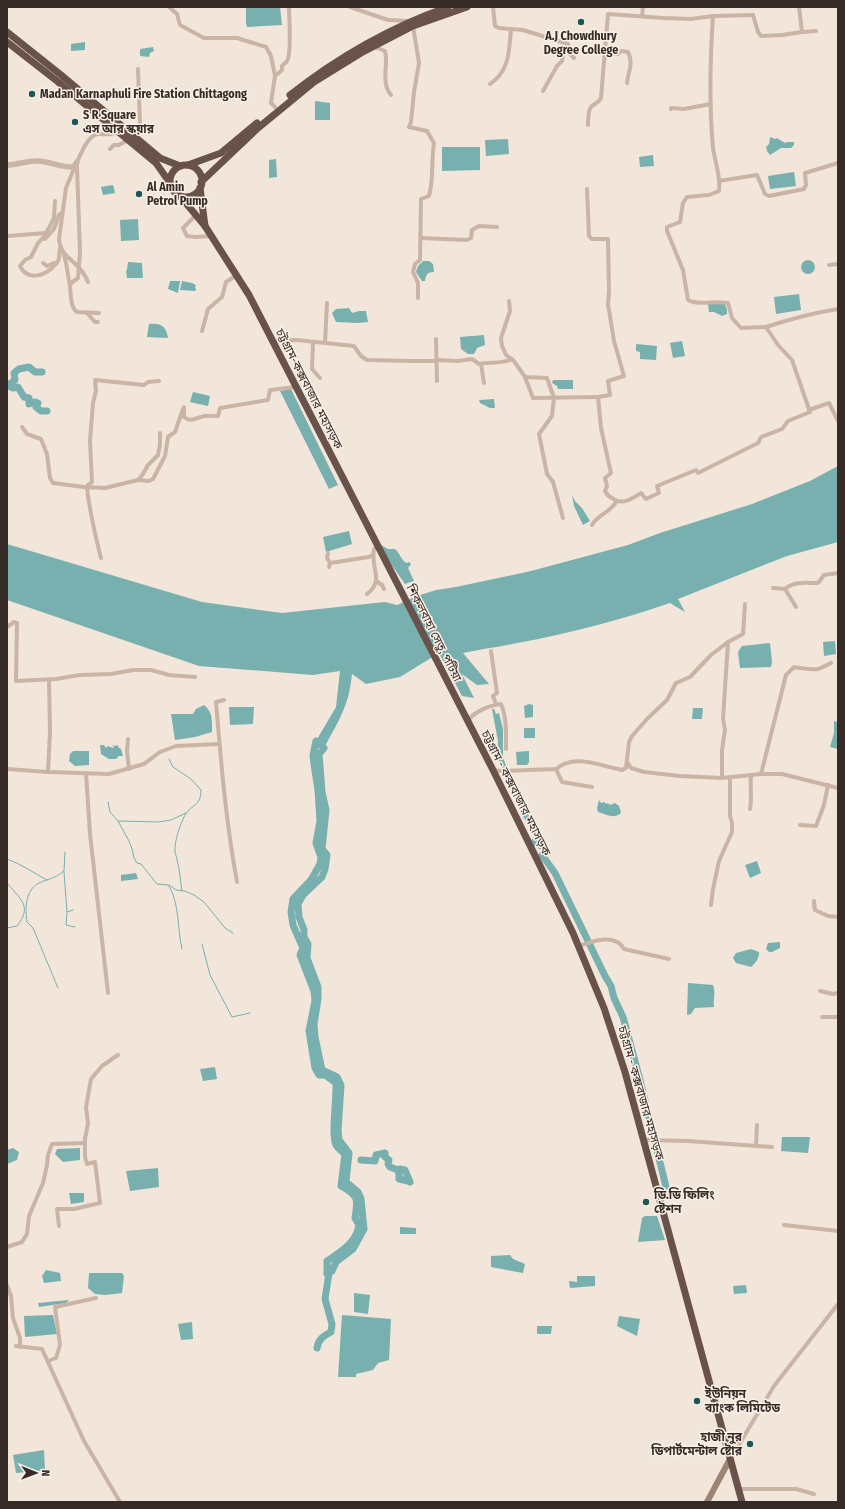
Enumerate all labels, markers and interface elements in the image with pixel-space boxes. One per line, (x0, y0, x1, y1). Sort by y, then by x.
marker: A.J Chowdhury Degree College (576, 17, 586, 27)
place label: A.J Chowdhury Degree College (544, 29, 618, 57)
place label: Madan Karnaphuli Fire Station Chittagong (40, 87, 247, 101)
marker: Madan Karnaphuli Fire Station Chittagong (27, 89, 37, 99)
place label: S R Square এস আর স্কয়ার (83, 108, 155, 136)
marker: S R Square এস আর স্কয়ার (70, 117, 80, 127)
place label: Al Amin Petrol Pump (146, 180, 208, 208)
marker: Al Amin Petrol Pump (134, 189, 144, 199)
street label: চট্টগ্রাম-কক্সবাজার মহাসড়ক (272, 325, 347, 452)
street label: শিকলবাহা সেতু, পটিয়া (402, 581, 466, 685)
street label: চট্টগ্রাম - কক্সবাজার মহাসড়ক (478, 727, 555, 858)
street label: চট্টগ্রাম - কক্সবাজার মহাসড়ক (615, 1023, 668, 1162)
place label: ডি.ডি ফিলিং ষ্টেশন (653, 1187, 715, 1216)
marker: ডি.ডি ফিলিং ষ্টেশন (641, 1197, 651, 1207)
place label: ইউনিয়ন ব্যাংক লিমিটেড (704, 1386, 780, 1415)
marker: ইউনিয়ন ব্যাংক লিমিটেড (692, 1396, 702, 1406)
place label: হাজী নুর ডিপার্টমেন্টাল ষ্টোর (650, 1429, 743, 1458)
marker: হাজী নুর ডিপার্টমেন্টাল ষ্টোর (745, 1439, 755, 1449)
north arrow (16, 1453, 56, 1493)
text: N (39, 1470, 52, 1477)

